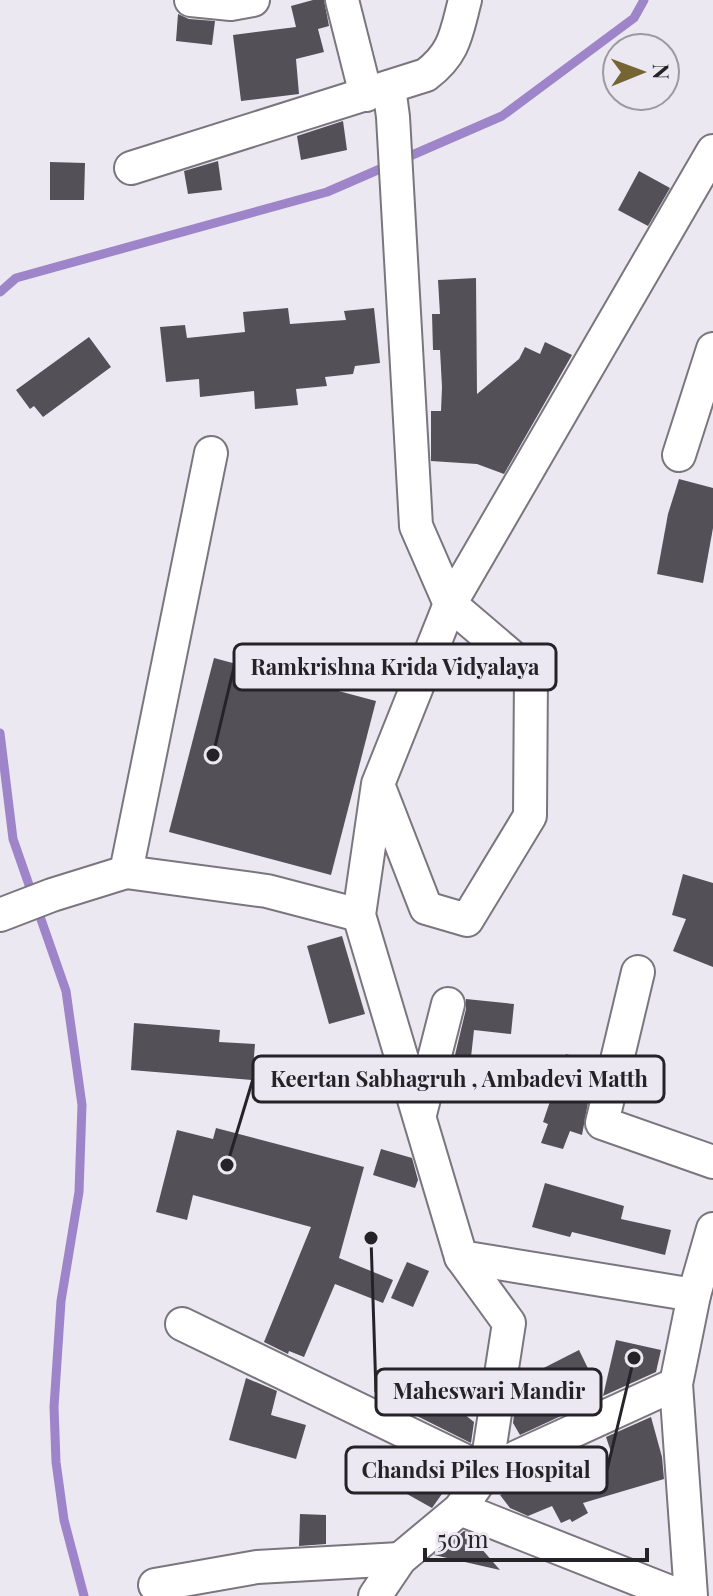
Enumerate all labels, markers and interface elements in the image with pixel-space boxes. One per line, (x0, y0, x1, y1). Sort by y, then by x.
north arrow (601, 32, 681, 112)
text: N (647, 63, 677, 80)
callout: Ramkrishna Krida Vidyalaya (234, 644, 556, 690)
text: Ramkrishna Krida Vidyalaya (250, 651, 540, 681)
callout: Keertan Sabhagruh , Ambadevi Matth (253, 1056, 664, 1102)
text: Keertan Sabhagruh , Ambadevi Matth (270, 1063, 648, 1093)
callout: Maheswari Mandir (376, 1369, 601, 1415)
text: Maheswari Mandir (393, 1375, 586, 1405)
callout: Chandsi Piles Hospital (346, 1447, 607, 1493)
text: Chandsi Piles Hospital (361, 1454, 591, 1484)
scale bar (425, 1512, 647, 1562)
text: 50 m (437, 1522, 489, 1554)

